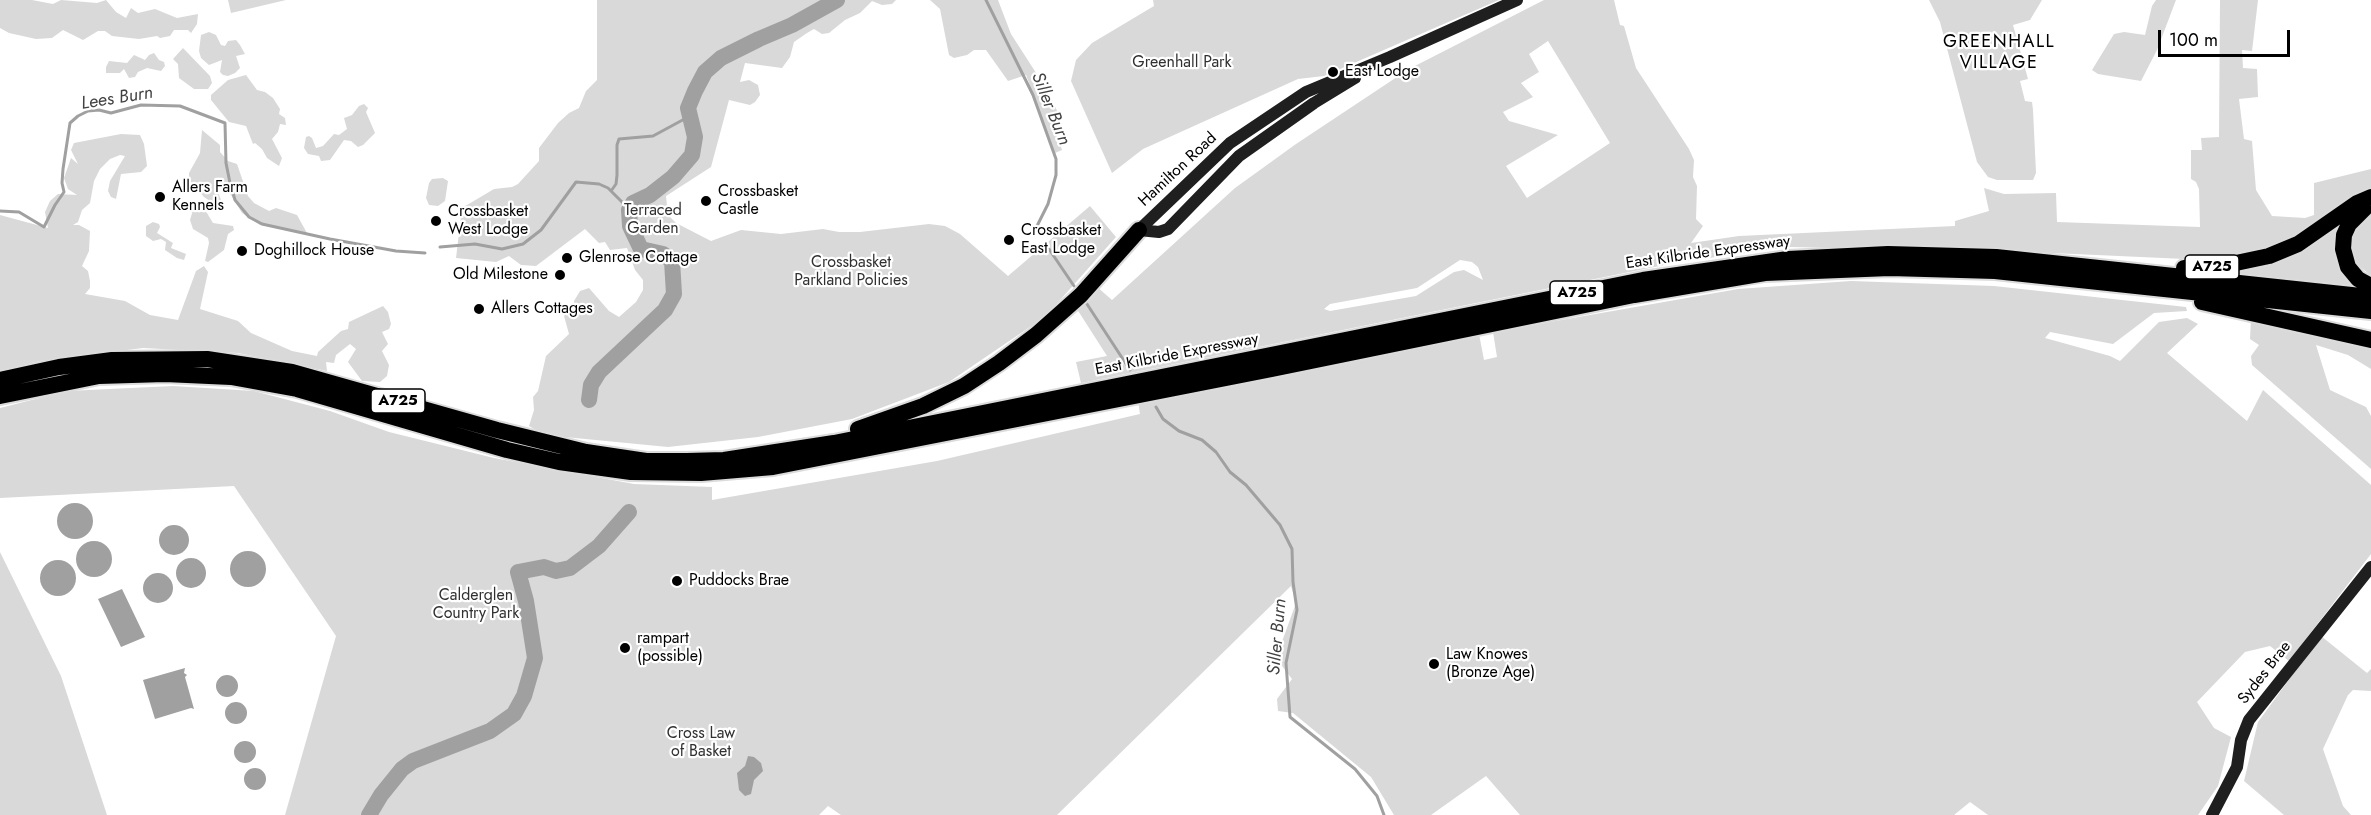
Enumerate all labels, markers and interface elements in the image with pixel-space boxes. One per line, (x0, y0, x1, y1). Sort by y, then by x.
scale bar (2161, 18, 2293, 56)
text: 100 m (2169, 27, 2218, 53)
district label: GREENHALL VILLAGE (1943, 32, 2055, 74)
park label: Greenhall Park (1132, 53, 1232, 73)
place label: East Lodge (1345, 62, 1419, 82)
marker: East Lodge (1326, 65, 1340, 79)
water label: Siller Burn (1026, 69, 1074, 149)
water label: Lees Burn (80, 83, 154, 115)
street label: Hamilton Road (1135, 129, 1221, 211)
place label: Allers Farm Kennels (172, 178, 248, 216)
place label: Crossbasket Castle (718, 182, 798, 220)
marker: Allers Farm Kennels (153, 190, 167, 204)
marker: Crossbasket Castle (699, 194, 713, 208)
park label: Terraced Garden (624, 201, 682, 239)
place label: Crossbasket West Lodge (448, 202, 528, 240)
marker: Crossbasket West Lodge (429, 214, 443, 228)
place label: Crossbasket East Lodge (1021, 221, 1101, 259)
street label: East Kilbride Expressway (1625, 232, 1791, 274)
marker: Crossbasket East Lodge (1002, 233, 1016, 247)
place label: Doghillock House (254, 241, 374, 261)
marker: Doghillock House (235, 244, 249, 258)
place label: Glenrose Cottage (579, 248, 698, 268)
marker: Glenrose Cottage (560, 251, 574, 265)
park label: Crossbasket Parkland Policies (794, 253, 908, 291)
road number: A725 (2185, 255, 2239, 279)
place label: Old Milestone (453, 265, 548, 285)
marker: Old Milestone (553, 268, 567, 282)
road number: A725 (1550, 281, 1604, 305)
place label: Allers Cottages (491, 299, 593, 319)
marker: Allers Cottages (472, 302, 486, 316)
street label: East Kilbride Expressway (1094, 330, 1260, 380)
road number: A725 (371, 389, 425, 413)
place label: Puddocks Brae (689, 571, 789, 591)
marker: Puddocks Brae (670, 574, 684, 588)
park label: Calderglen Country Park (433, 586, 519, 624)
water label: Siller Burn (1264, 598, 1292, 676)
place label: rampart (possible) (637, 629, 703, 667)
street label: Sydes Brae (2234, 638, 2296, 708)
marker: rampart (possible) (618, 641, 632, 655)
place label: Law Knowes (Bronze Age) (1446, 645, 1535, 683)
marker: Law Knowes (Bronze Age) (1427, 657, 1441, 671)
park label: Cross Law of Basket (667, 724, 735, 762)

